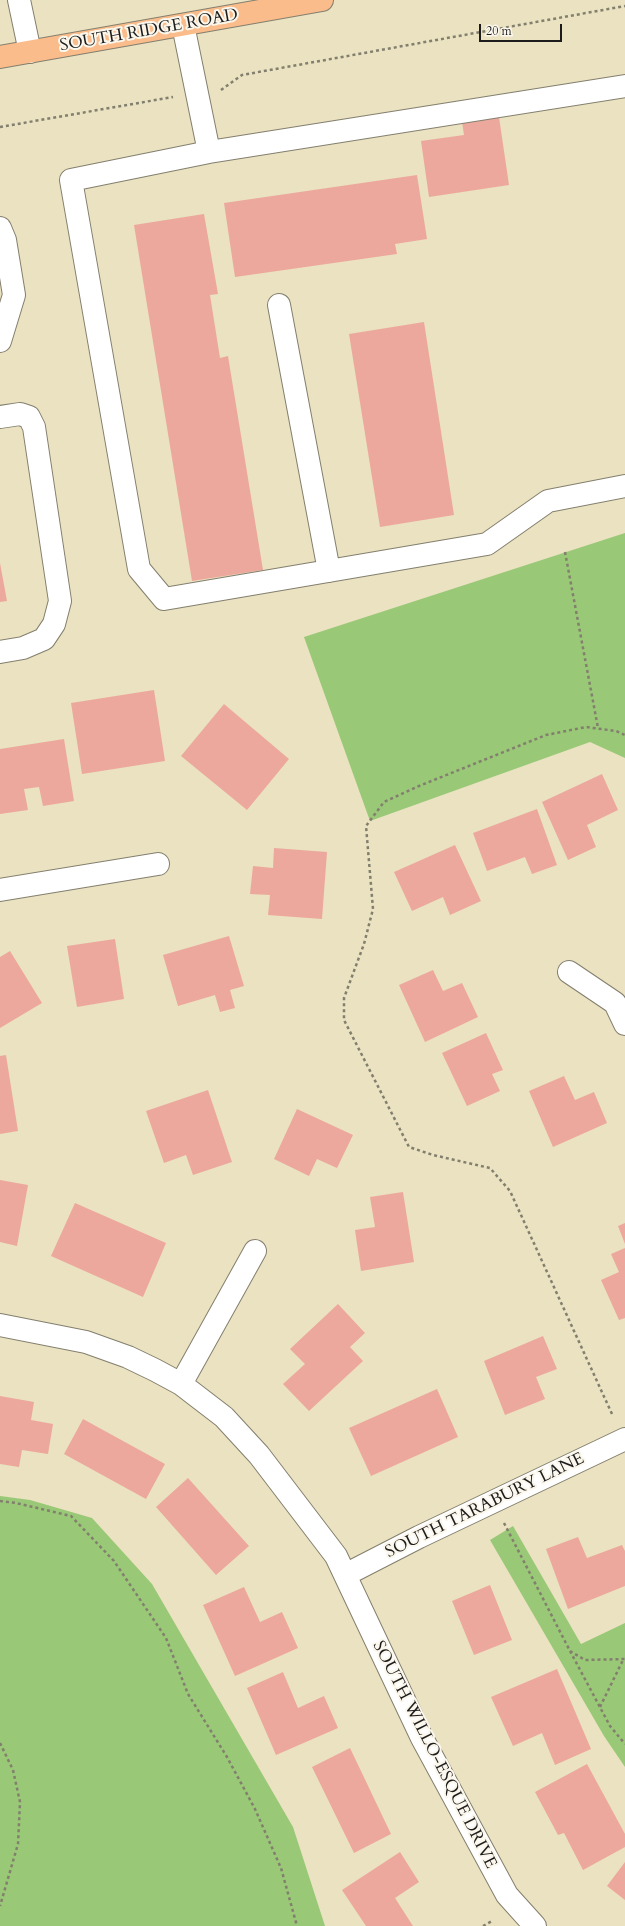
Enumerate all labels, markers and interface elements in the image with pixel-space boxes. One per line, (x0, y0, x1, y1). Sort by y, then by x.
street label: SOUTH RIDGE ROAD (58, 5, 240, 57)
scale bar (481, 16, 564, 42)
text: 20 m (486, 23, 512, 39)
street label: SOUTH TARABURY LANE (382, 1449, 588, 1563)
street label: SOUTH WILLO-ESQUE DRIVE (368, 1638, 500, 1872)

